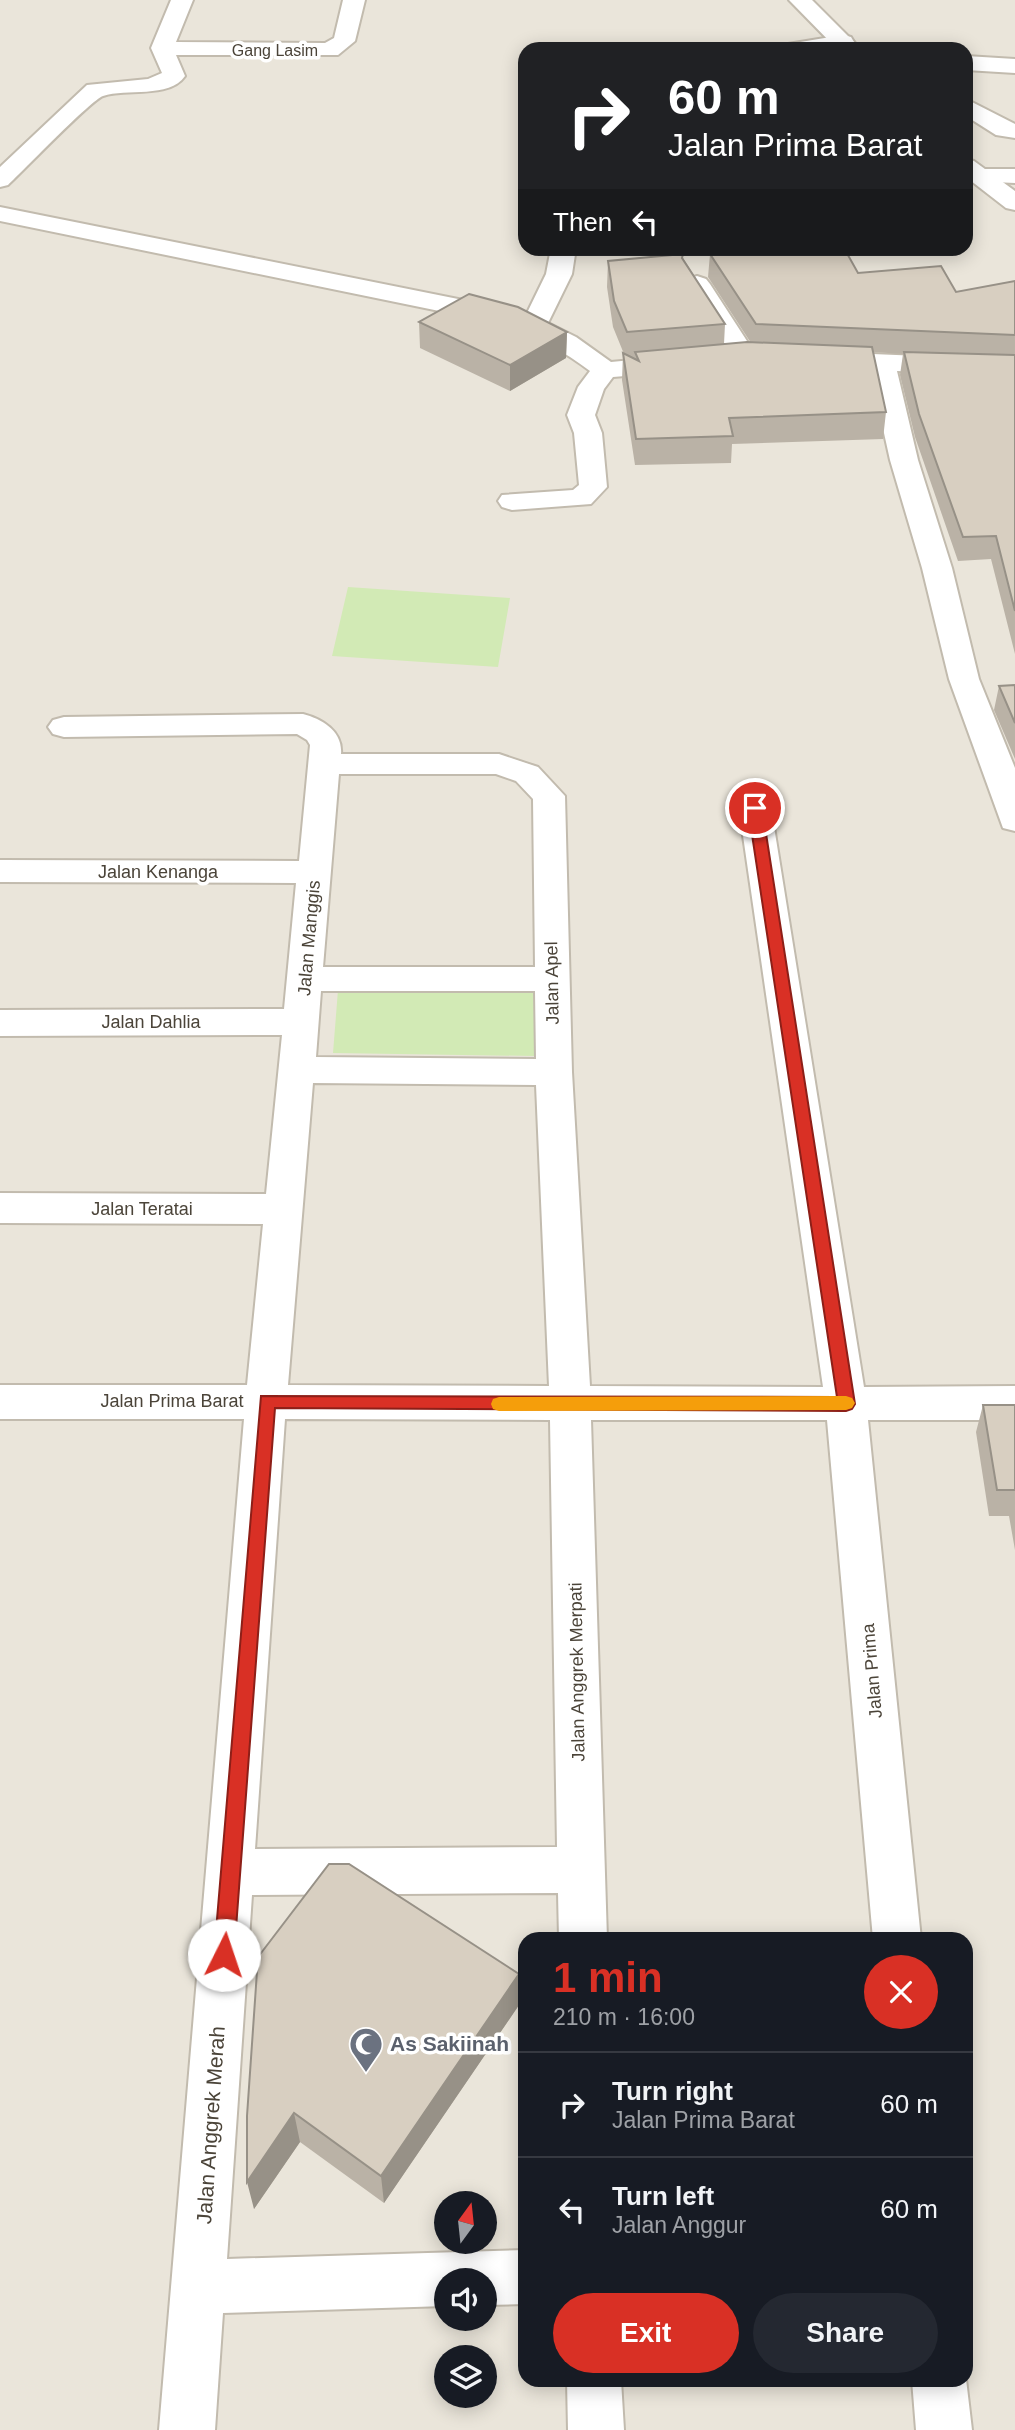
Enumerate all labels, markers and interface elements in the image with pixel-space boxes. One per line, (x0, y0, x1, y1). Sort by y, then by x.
street label: Gang Lasim (232, 42, 318, 59)
icon: right (553, 70, 644, 161)
text: 60 m (668, 70, 780, 124)
text: Jalan Prima Barat (668, 127, 922, 163)
icon: left (626, 203, 664, 241)
text: Then (553, 207, 612, 237)
pin (725, 778, 785, 838)
icon: arrive (736, 789, 774, 827)
street label: Jalan Kenanga (98, 862, 219, 882)
street label: Jalan Manggis (294, 879, 324, 997)
street label: Jalan Apel (541, 941, 563, 1025)
street label: Jalan Dahlia (101, 1012, 202, 1032)
street label: Jalan Teratai (91, 1199, 193, 1219)
street label: Jalan Prima Barat (100, 1391, 244, 1411)
street label: Jalan Anggrek Merpati (565, 1582, 589, 1762)
street label: Jalan Prima (858, 1622, 886, 1719)
position arrow (187, 1918, 261, 1992)
text: 1 min (553, 1954, 663, 2001)
button: close (864, 1955, 938, 2029)
text: 210 m · 16:00 (553, 2004, 695, 2030)
street label: Jalan Anggrek Merah (192, 2025, 229, 2225)
mosque icon: As Sakiinah (347, 2025, 385, 2074)
place label: As Sakiinah (390, 2032, 509, 2055)
text: Turn right (612, 2076, 733, 2106)
icon: right (553, 2086, 591, 2124)
text: 60 m (880, 2089, 938, 2119)
text: Jalan Prima Barat (612, 2107, 795, 2133)
text: Turn left (612, 2181, 714, 2211)
north arrow (434, 2191, 497, 2254)
map controls (434, 2191, 497, 2408)
icon: left (553, 2191, 591, 2229)
text: 60 m (880, 2194, 938, 2224)
text: Jalan Anggur (612, 2212, 746, 2238)
button: sound (434, 2268, 497, 2331)
button: Exit (553, 2293, 739, 2373)
button: Share (753, 2293, 938, 2373)
button: layers (434, 2345, 497, 2408)

